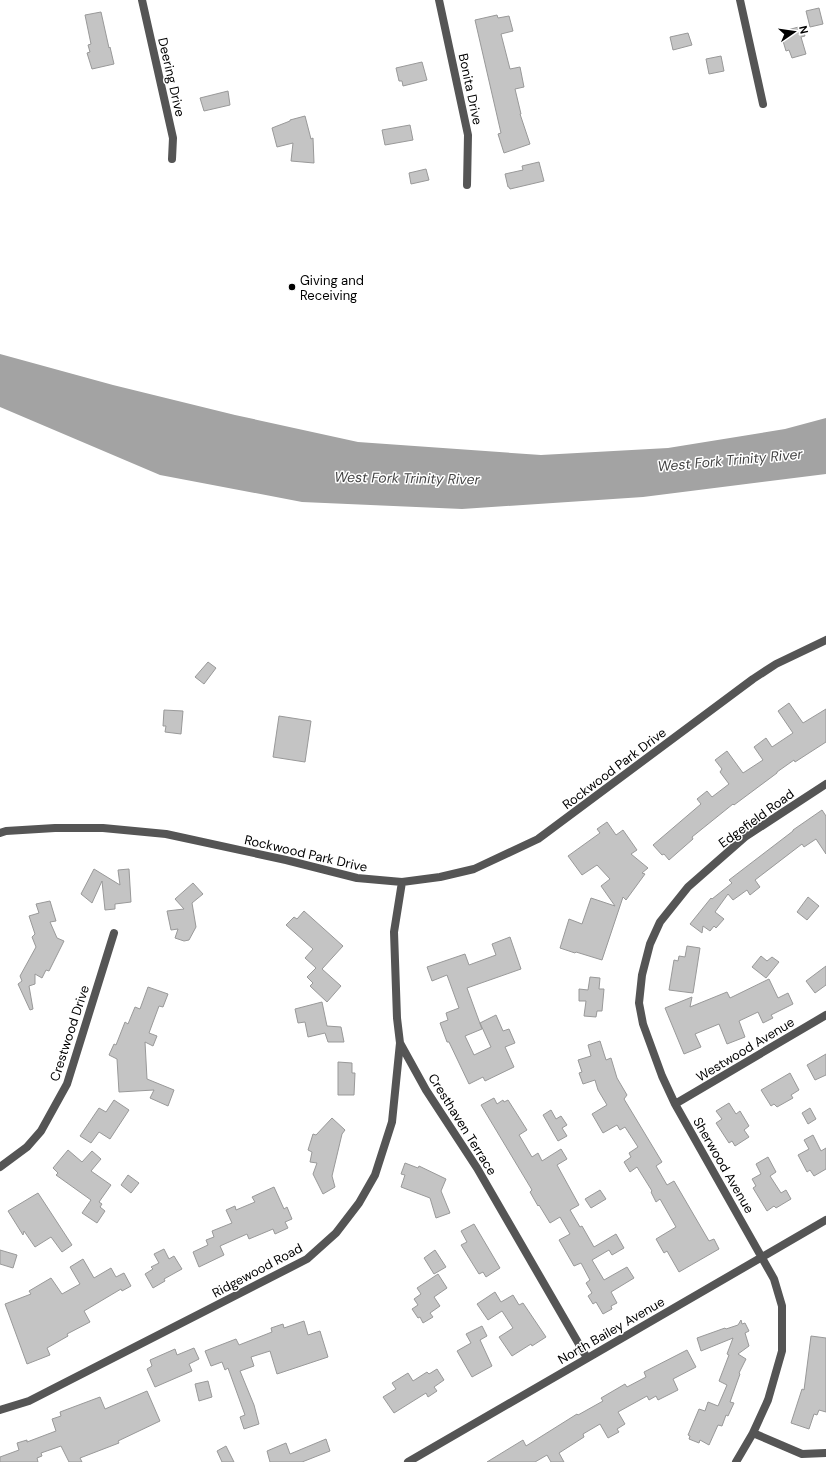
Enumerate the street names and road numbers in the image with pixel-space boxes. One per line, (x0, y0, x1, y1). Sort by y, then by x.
street label: Deering Drive (154, 36, 189, 118)
street label: Bonita Drive (455, 52, 486, 126)
street label: Rockwood Park Drive (559, 724, 670, 813)
street label: Edgefield Road (715, 785, 797, 852)
street label: Rockwood Park Drive (243, 831, 369, 876)
street label: Crestwood Drive (46, 983, 93, 1083)
street label: Westwood Avenue (693, 1013, 797, 1085)
street label: Cresthaven Terrace (424, 1070, 501, 1178)
street label: Sherwood Avenue (689, 1114, 758, 1216)
street label: Ridgewood Road (209, 1239, 305, 1301)
street label: North Bailey Avenue (555, 1293, 668, 1368)

